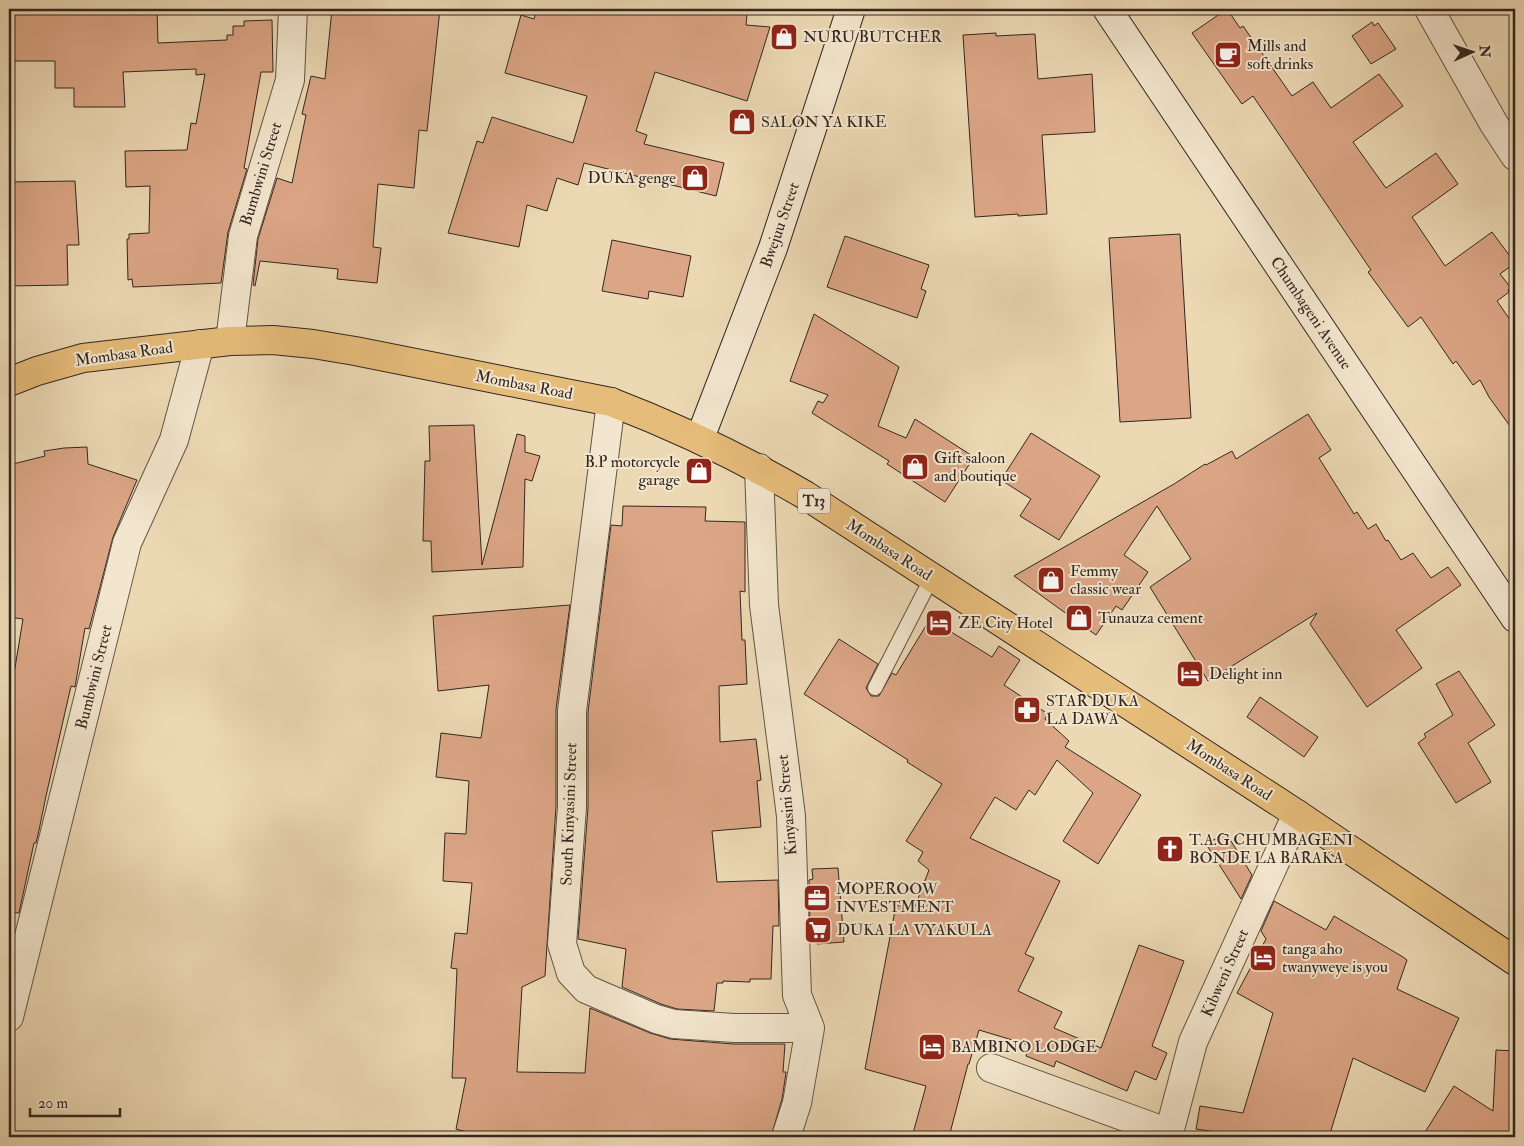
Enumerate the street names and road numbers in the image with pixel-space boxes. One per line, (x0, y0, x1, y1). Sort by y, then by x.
street label: Bumbwini Street (236, 120, 286, 228)
street label: Bwejuu Street (756, 180, 804, 270)
street label: Chumbageni Avenue (1266, 253, 1356, 373)
street label: Mombasa Road (74, 337, 174, 371)
street label: Mombasa Road (474, 366, 574, 404)
road number: T13 (798, 488, 830, 514)
street label: Mombasa Road (842, 515, 936, 585)
street label: Bumbwini Street (71, 622, 117, 732)
street label: Mombasa Road (1182, 735, 1276, 805)
street label: South Kinyasini Street (557, 742, 581, 886)
street label: Kinyasini Street (773, 754, 801, 856)
street label: Kibweni Street (1197, 926, 1253, 1020)

